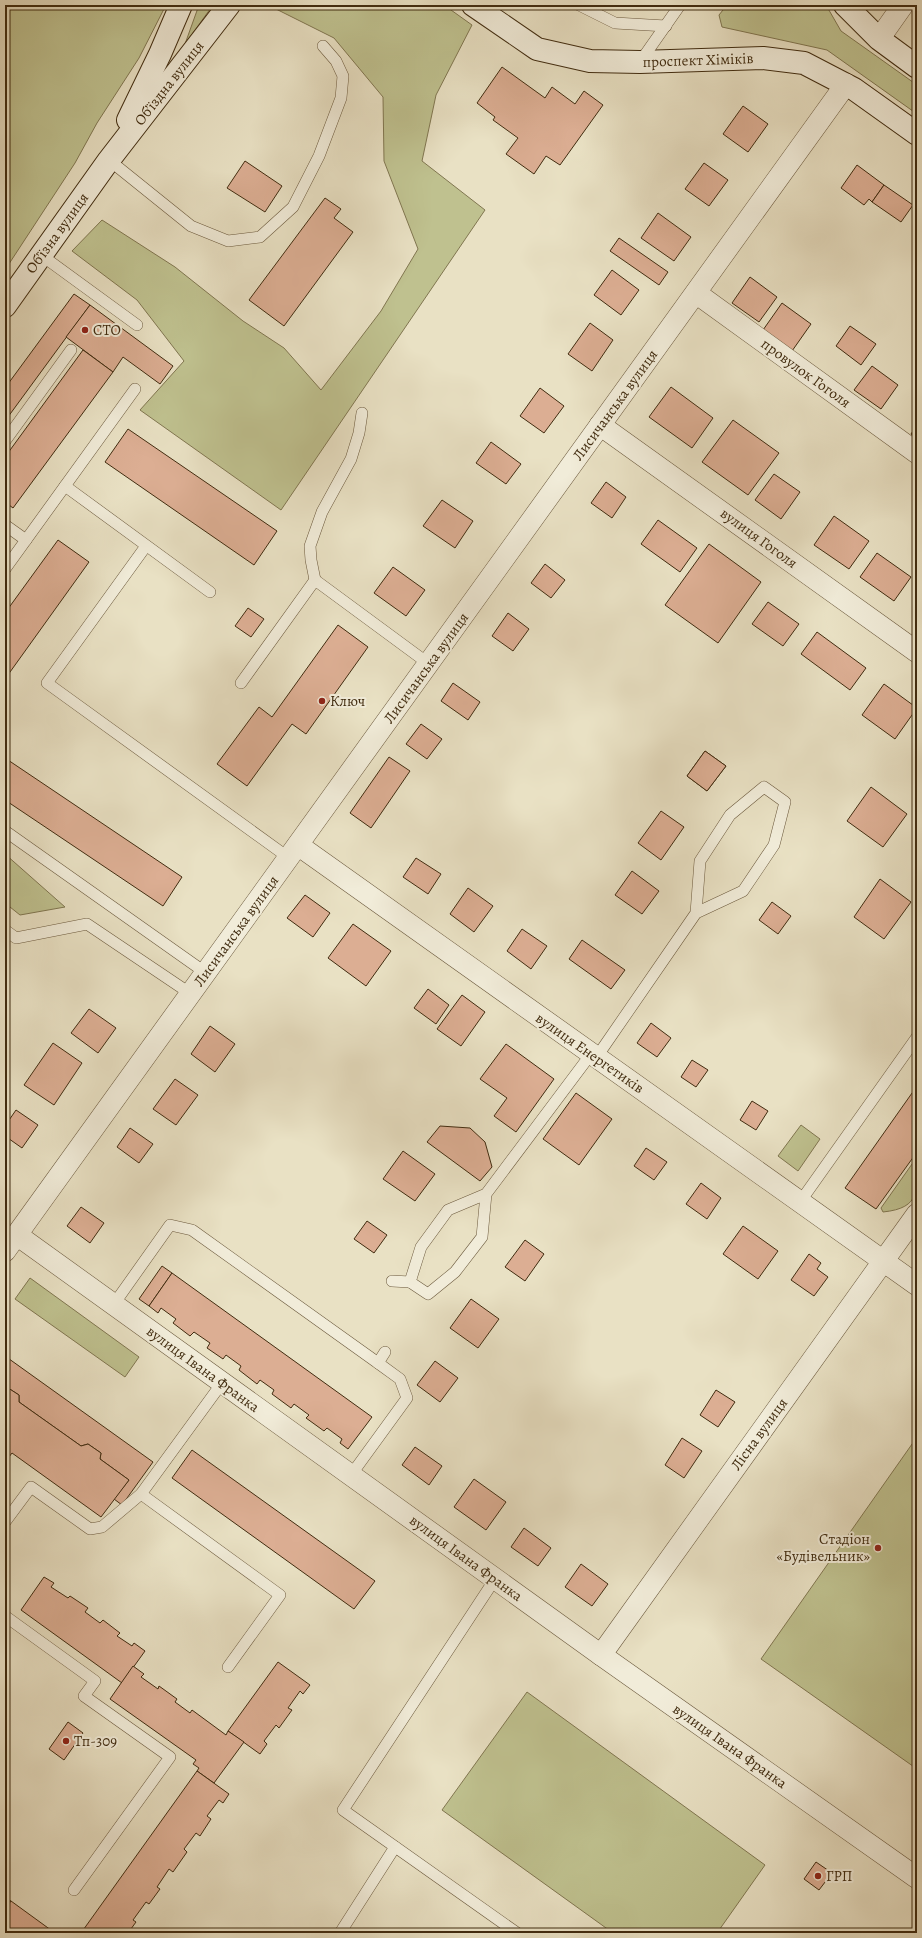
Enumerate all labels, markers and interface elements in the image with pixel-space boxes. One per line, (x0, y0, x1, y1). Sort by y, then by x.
street label: Об’їздна вулиця (130, 36, 208, 130)
street label: проспект Хіміків (642, 48, 754, 72)
street label: Об’їзна вулиця (21, 189, 93, 277)
place label: СТО (93, 320, 121, 340)
marker: СТО (80, 325, 90, 335)
street label: провулок Гоголя (757, 334, 855, 412)
street label: Лисичанська вулиця (568, 345, 662, 465)
street label: вулиця Гоголя (716, 503, 802, 573)
street label: Лисичанська вулиця (379, 608, 473, 728)
place label: Ключ (330, 691, 365, 711)
marker: Ключ (317, 696, 327, 706)
street label: Лисичанська вулиця (189, 871, 283, 991)
street label: вулиця Енергетиків (532, 1008, 648, 1098)
street label: вулиця Івана Франка (142, 1321, 264, 1417)
street label: Лісна вулиця (726, 1394, 792, 1474)
street label: вулиця Івана Франка (405, 1510, 527, 1606)
place label: Стадіон «Будівельник» (777, 1529, 871, 1566)
marker: Стадіон «Будівельник» (873, 1543, 883, 1553)
street label: вулиця Івана Франка (669, 1699, 791, 1793)
place label: Тп-309 (74, 1731, 117, 1751)
marker: Тп-309 (61, 1736, 71, 1746)
place label: ГРП (826, 1866, 852, 1886)
marker: ГРП (813, 1871, 823, 1881)

